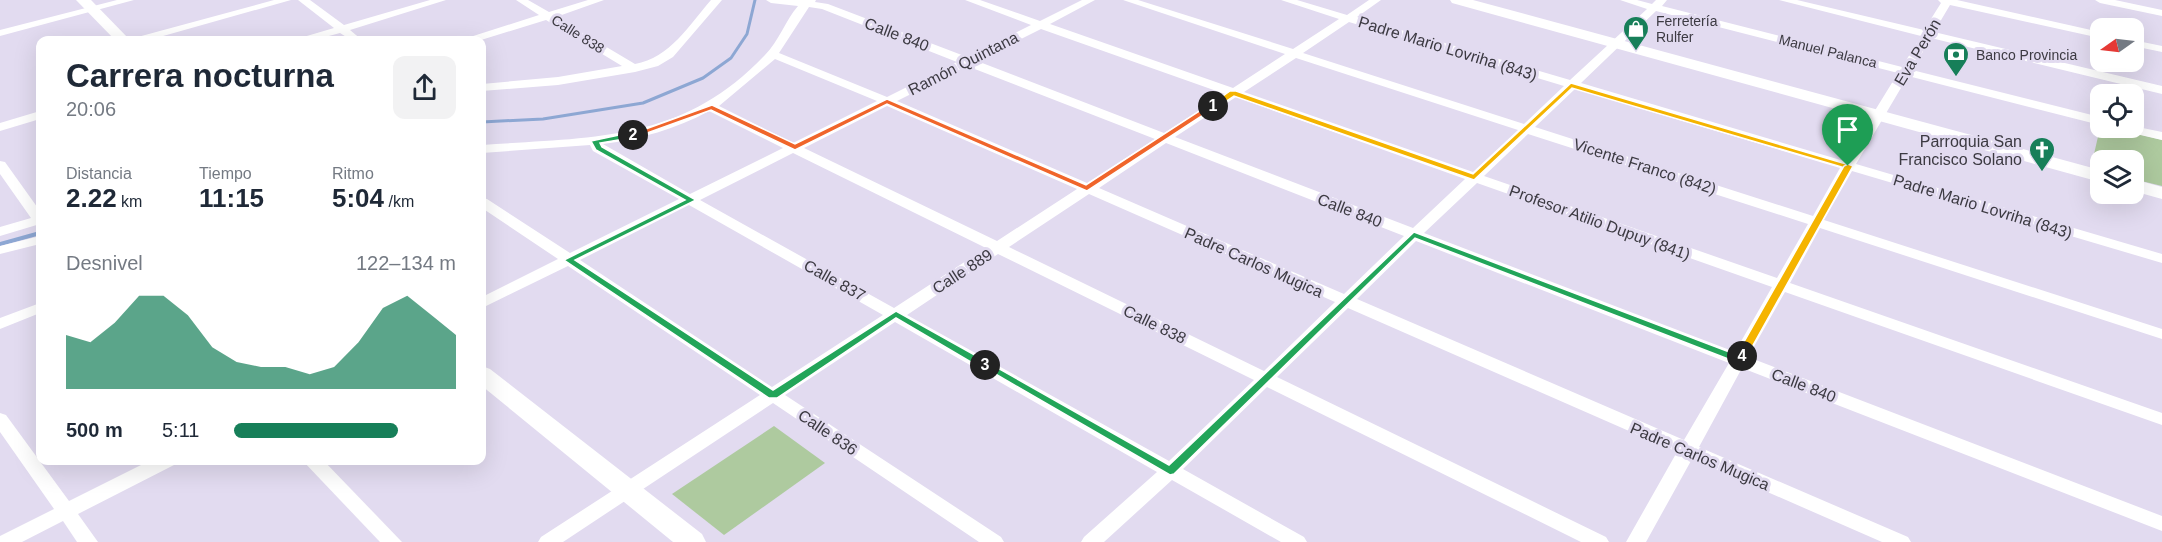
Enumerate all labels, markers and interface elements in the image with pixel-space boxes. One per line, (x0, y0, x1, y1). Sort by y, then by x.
street label: Calle 838 (549, 12, 608, 57)
street label: Padre Mario Lovriha (843) (1356, 13, 1539, 84)
place label: Ferretería Rulfer (1656, 13, 1718, 45)
street label: Calle 840 (862, 14, 932, 55)
shop icon: Ferretería Rulfer (1621, 14, 1651, 52)
street label: Eva Perón (1891, 16, 1944, 89)
north arrow (2090, 18, 2144, 72)
map controls (2090, 18, 2144, 204)
street label: Ramón Quintana (905, 28, 1021, 98)
street label: Manuel Palanca (1777, 31, 1879, 71)
bank icon: Banco Provincia (1941, 40, 1971, 78)
place label: Banco Provincia (1976, 47, 2077, 63)
button: share (393, 56, 456, 119)
text: Carrera nocturna (66, 57, 334, 94)
button: locate (2090, 84, 2144, 138)
pin: 1 (1198, 91, 1228, 121)
text: 1 (1209, 97, 1217, 114)
text: 20:06 (66, 98, 116, 120)
pin (1822, 104, 1873, 166)
icon: arrive (1831, 113, 1864, 146)
pin: 2 (618, 120, 648, 150)
text: 2 (629, 126, 637, 143)
place label: Parroquia San Francisco Solano (1898, 133, 2022, 168)
street label: Vicente Franco (842) (1571, 135, 1718, 198)
church icon: Parroquia San Francisco Solano (2027, 135, 2057, 173)
button: layers (2090, 150, 2144, 204)
text: Distancia (66, 165, 132, 182)
text: Tiempo (199, 165, 252, 182)
text: Ritmo (332, 165, 374, 182)
street label: Padre Mario Lovriha (843) (1891, 171, 2074, 242)
street label: Profesor Atilio Dupuy (841) (1507, 182, 1693, 263)
text: 2.22 (66, 183, 117, 213)
text: 11:15 (199, 183, 264, 213)
text: 5:04 (332, 183, 384, 213)
street label: Calle 840 (1315, 190, 1385, 231)
text: km (117, 193, 142, 210)
text: /km (384, 193, 414, 210)
street label: Padre Carlos Mugica (1182, 224, 1326, 301)
street label: Calle 889 (929, 246, 995, 297)
text: Desnivel (66, 252, 143, 274)
text: 122–134 m (356, 252, 456, 274)
street label: Calle 837 (801, 257, 869, 304)
street label: Calle 838 (1121, 302, 1189, 347)
pin: 4 (1727, 341, 1757, 371)
text: 4 (1738, 347, 1746, 364)
pin: 3 (970, 350, 1000, 380)
text: 3 (981, 356, 989, 373)
street label: Calle 840 (1769, 365, 1839, 406)
street label: Calle 836 (795, 406, 861, 458)
text: 500 m (66, 419, 123, 441)
text: 5:11 (162, 419, 199, 441)
street label: Padre Carlos Mugica (1628, 419, 1772, 494)

